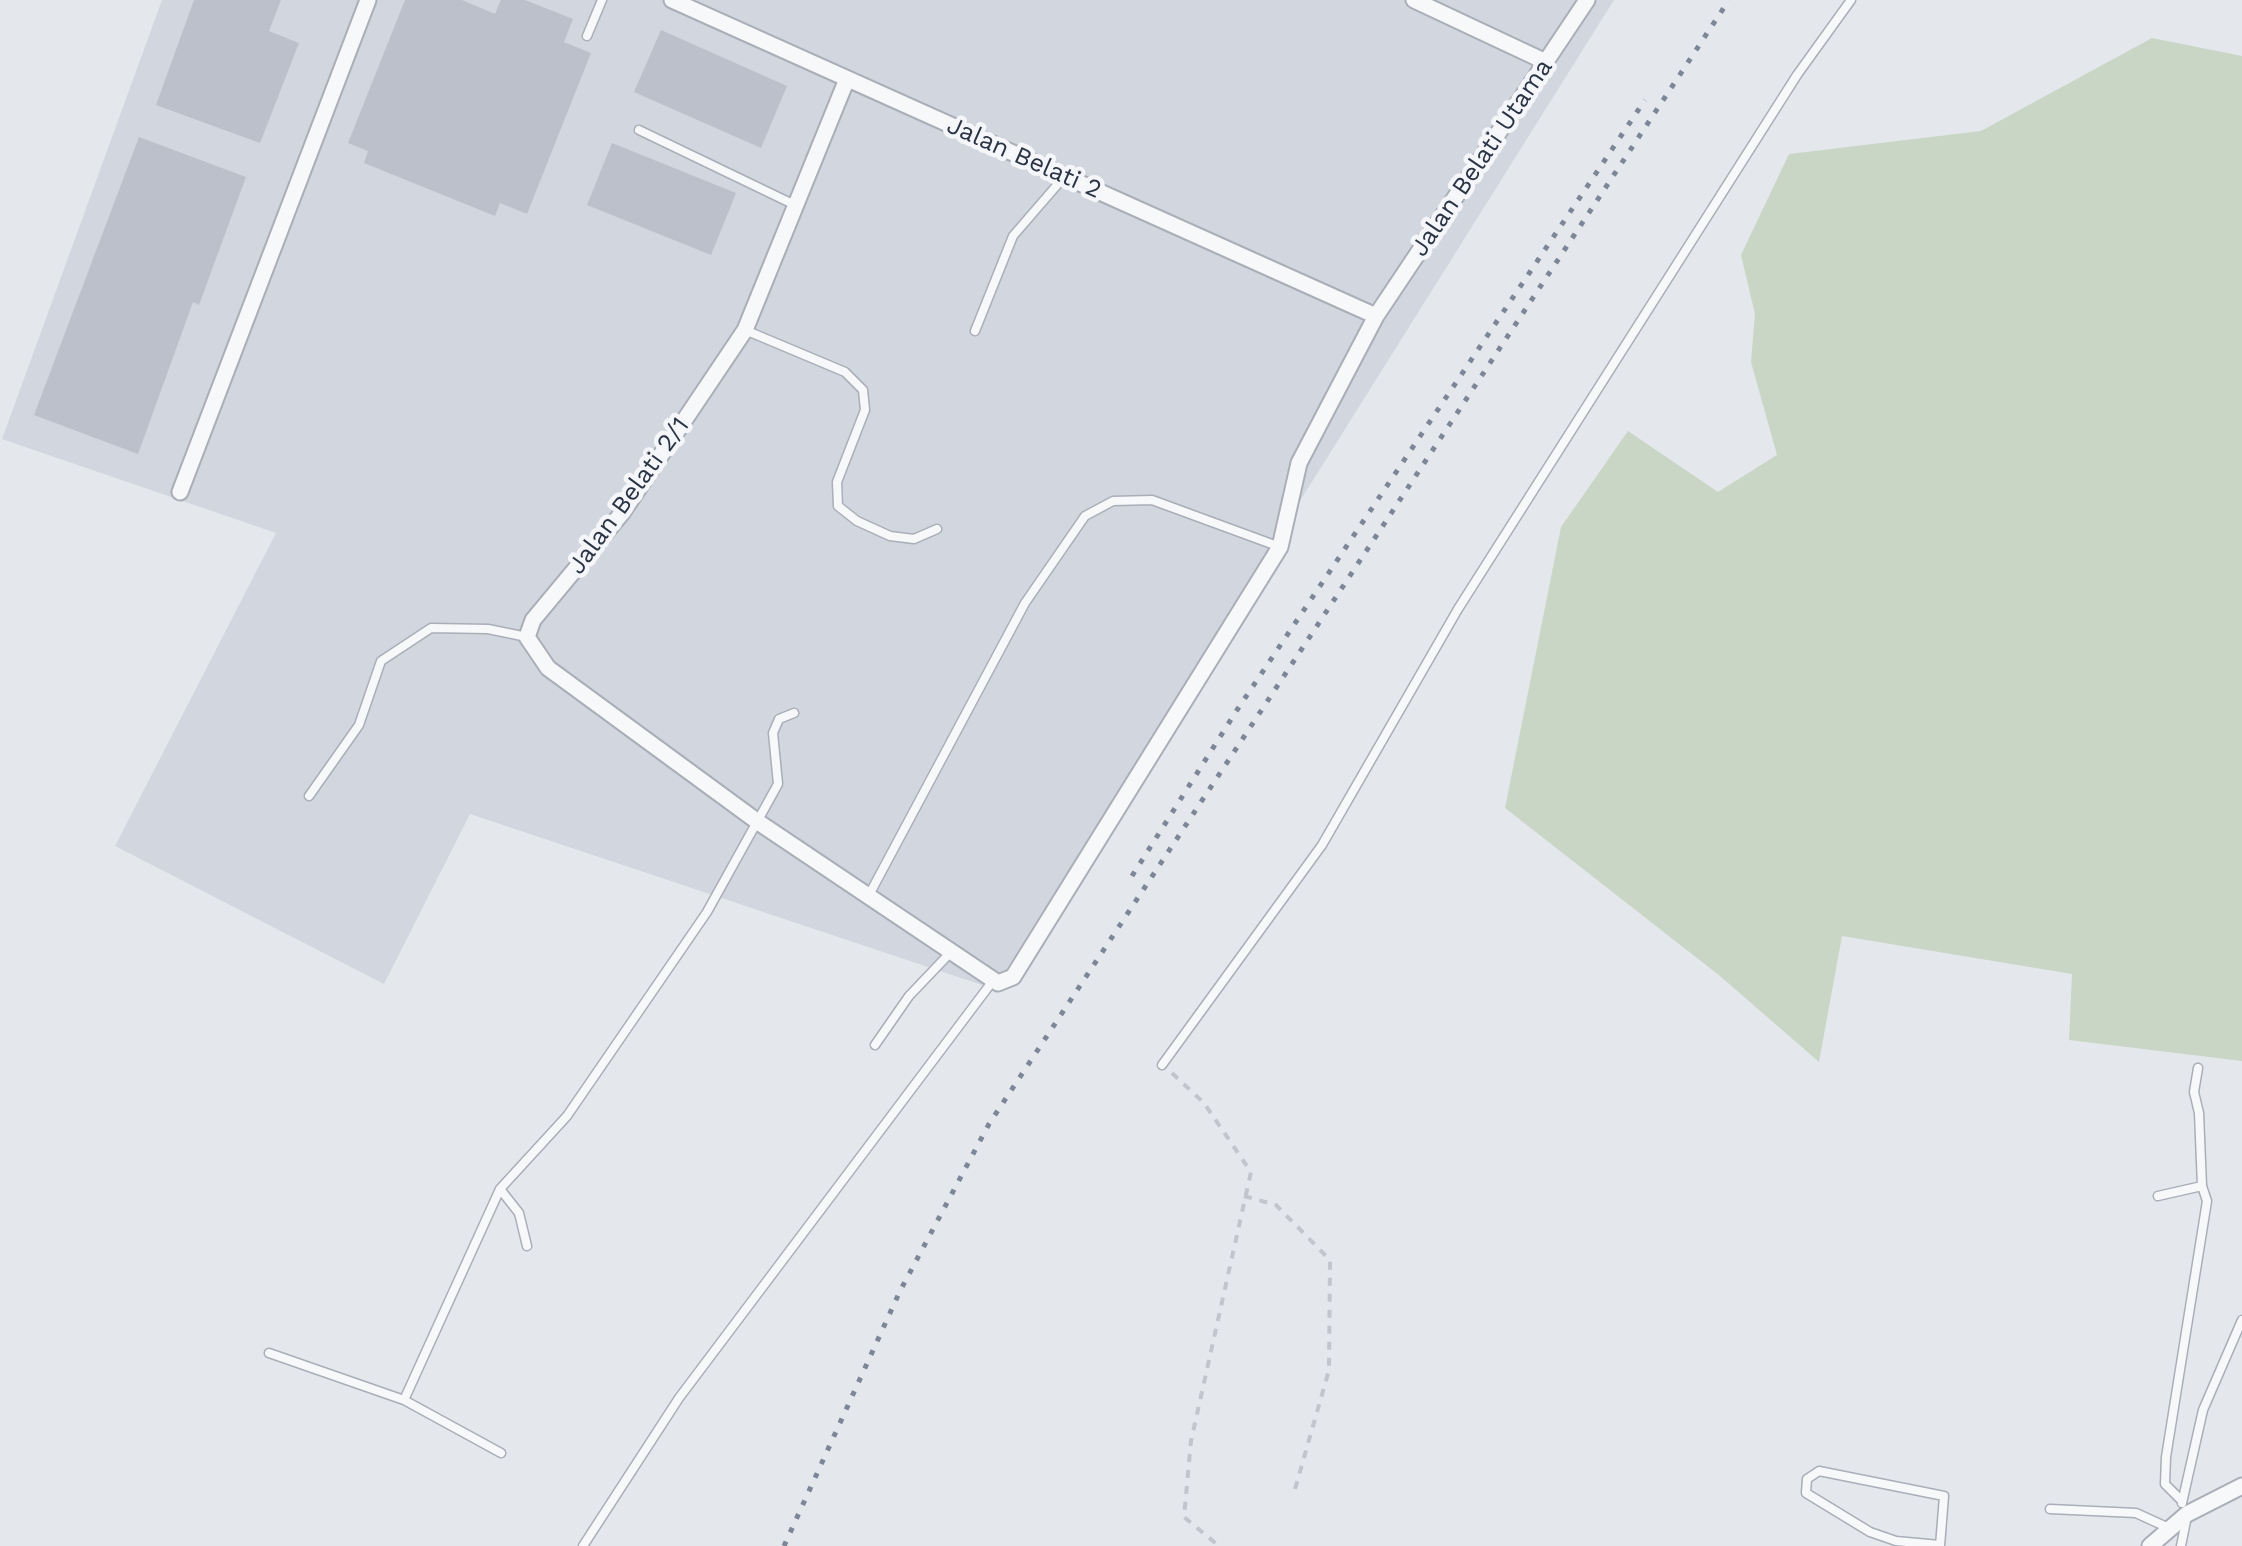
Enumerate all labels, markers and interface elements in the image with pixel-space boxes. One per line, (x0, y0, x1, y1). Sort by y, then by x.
street label: Jalan Belati Utama (1405, 54, 1559, 262)
street label: Jalan Belati 2 (942, 111, 1106, 205)
street label: Jalan Belati 2/1 (562, 412, 696, 580)

